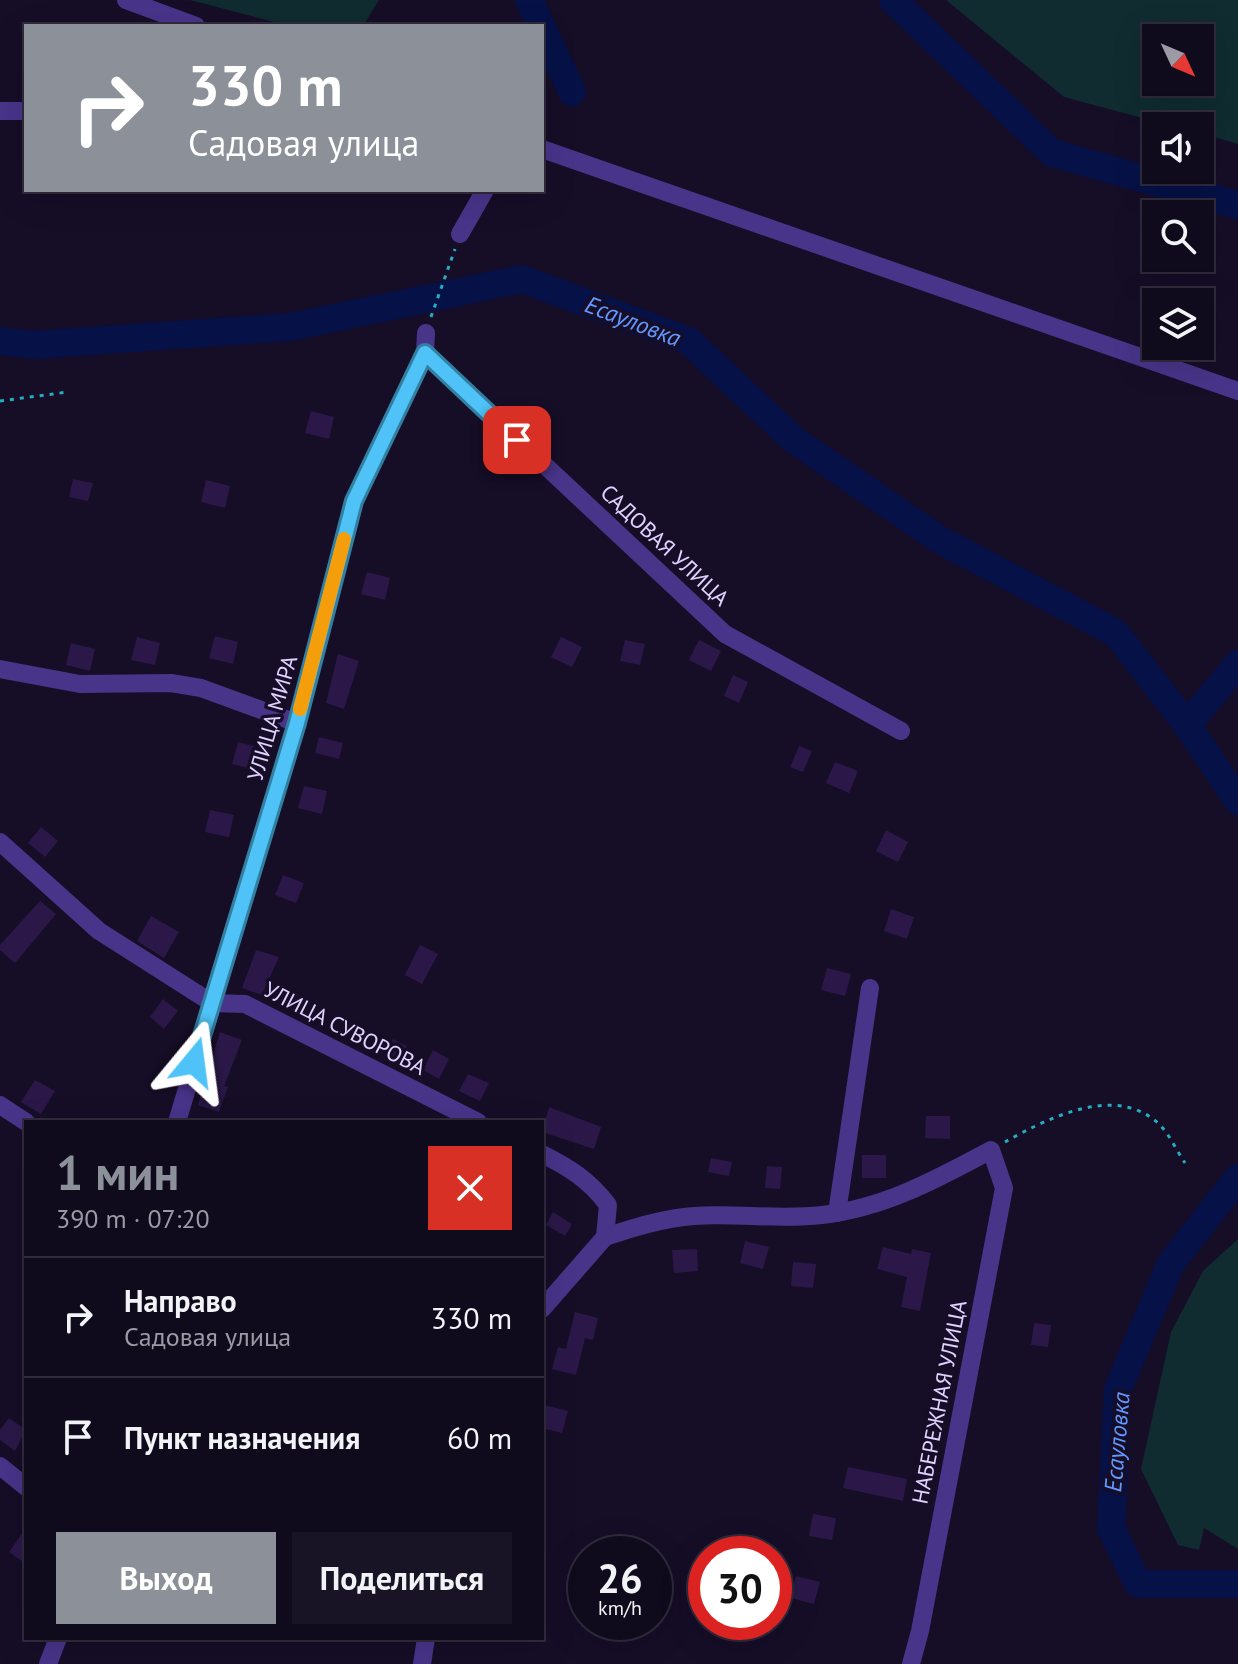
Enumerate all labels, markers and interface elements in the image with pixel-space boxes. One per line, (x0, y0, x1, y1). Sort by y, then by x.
north arrow (1142, 24, 1214, 96)
map controls (1142, 24, 1214, 360)
text: 330 m (188, 49, 343, 121)
icon: right (56, 56, 160, 160)
button: sound (1142, 112, 1214, 184)
text: Садовая улица (188, 119, 419, 166)
button: search (1142, 200, 1214, 272)
button: layers (1142, 288, 1214, 360)
water label: Есауловка (581, 289, 686, 354)
pin (483, 406, 551, 474)
icon: arrive (495, 418, 539, 462)
street label: САДОВАЯ УЛИЦА (595, 478, 735, 612)
street label: УЛИЦА МИРА (241, 652, 303, 784)
street label: УЛИЦА СУВОРОВА (259, 975, 431, 1081)
position arrow (152, 1020, 236, 1104)
text: 1 мин (56, 1141, 179, 1203)
button: close (428, 1146, 512, 1230)
text: 390 m · 07:20 (56, 1202, 210, 1235)
text: Направо (124, 1281, 237, 1320)
icon: right (56, 1295, 100, 1339)
text: 330 m (431, 1298, 512, 1337)
street label: НАБЕРЕЖНАЯ УЛИЦА (906, 1298, 973, 1506)
text: Садовая улица (124, 1320, 291, 1353)
water label: Есауловка (1097, 1390, 1137, 1493)
icon: arrive (56, 1415, 100, 1459)
text: Пункт назначения (124, 1418, 360, 1457)
text: 60 m (447, 1418, 512, 1457)
button: Выход (56, 1532, 276, 1624)
button: Поделиться (292, 1532, 512, 1624)
speed limit sign: 30 (688, 1536, 792, 1640)
text: 26 (597, 1552, 643, 1604)
text: km/h (598, 1595, 642, 1621)

